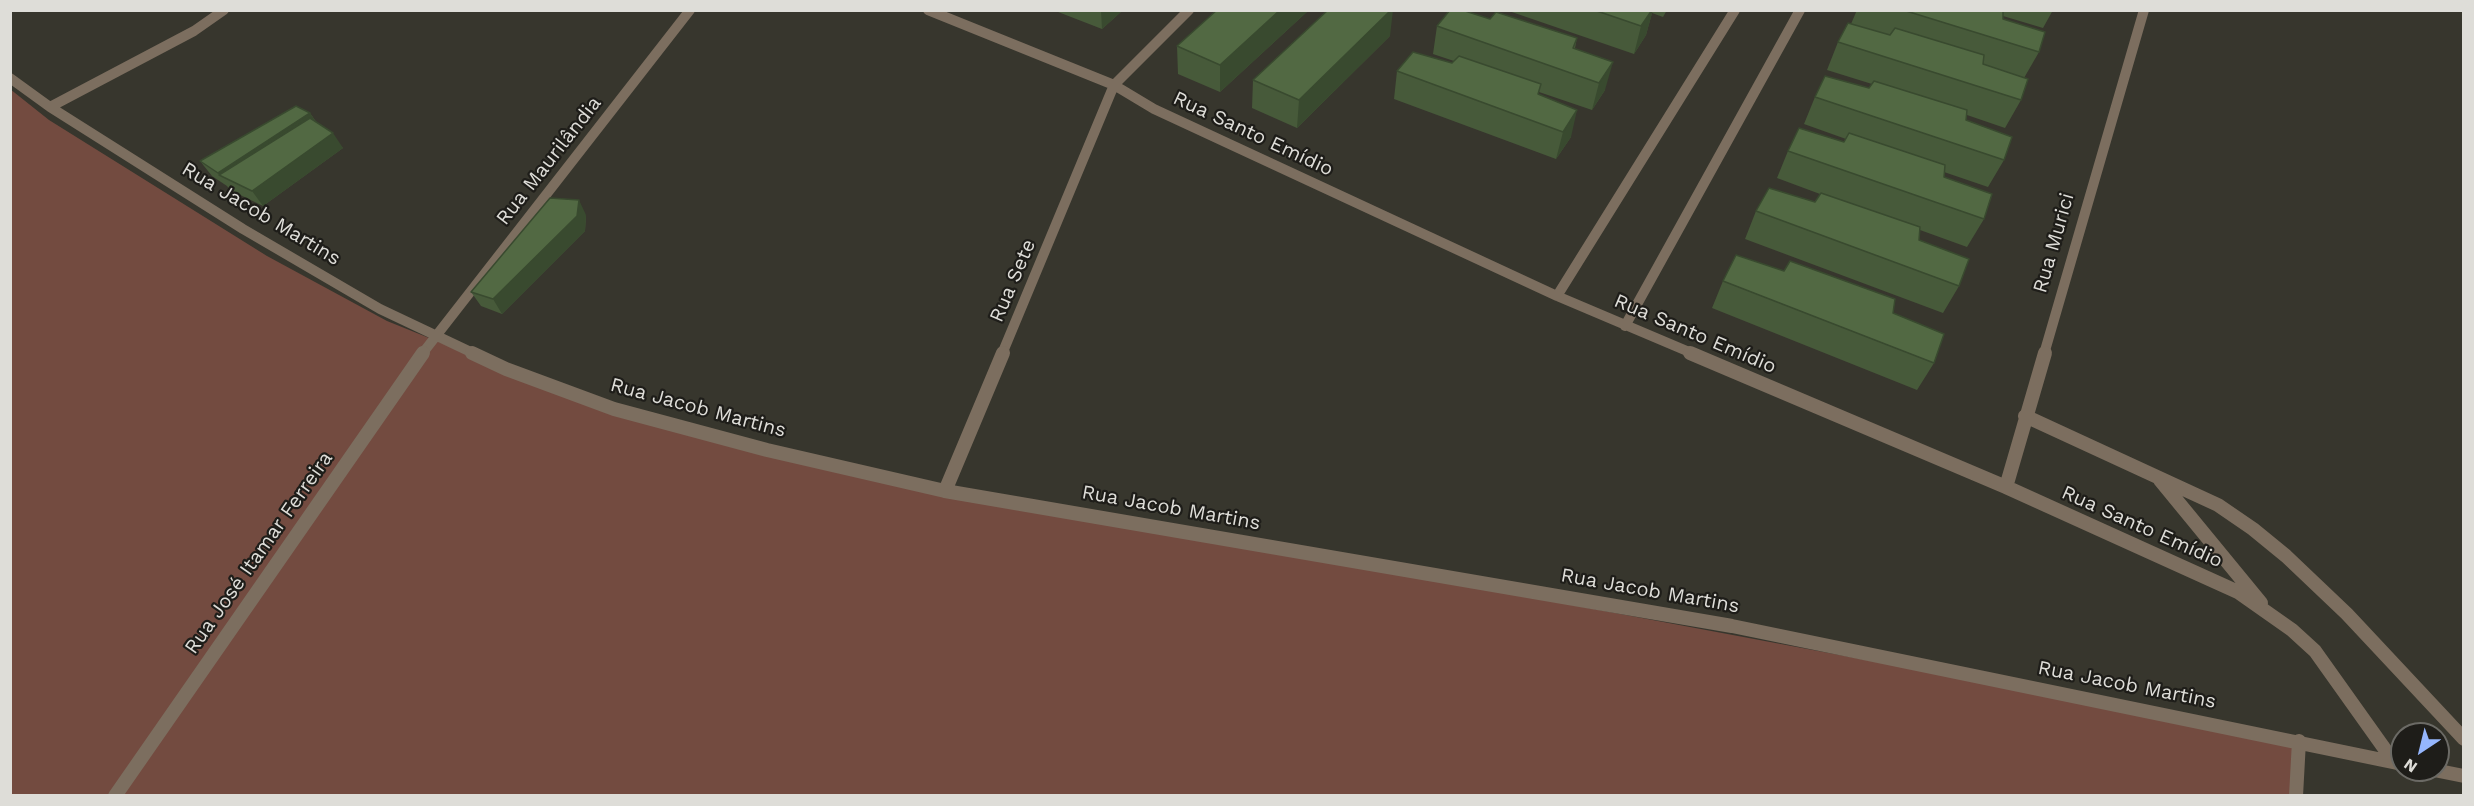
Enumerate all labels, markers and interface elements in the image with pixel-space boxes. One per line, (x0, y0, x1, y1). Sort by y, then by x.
street label: Rua Santo Emídio (1169, 86, 1337, 182)
street label: Rua Maurilândia (491, 92, 607, 230)
street label: Rua Jacob Martins (177, 157, 345, 271)
street label: Rua Murici (2028, 190, 2080, 296)
street label: Rua Sete (985, 236, 1041, 326)
street label: Rua Santo Emídio (1610, 289, 1780, 379)
street label: Rua Jacob Martins (608, 373, 788, 443)
street label: Rua José Itamar Ferreira (180, 447, 338, 659)
street label: Rua Jacob Martins (1080, 480, 1262, 536)
street label: Rua Santo Emídio (2058, 481, 2226, 573)
street label: Rua Jacob Martins (1559, 563, 1741, 619)
street label: Rua Jacob Martins (2036, 656, 2218, 714)
north arrow (2390, 722, 2450, 782)
text: N (2400, 754, 2421, 777)

